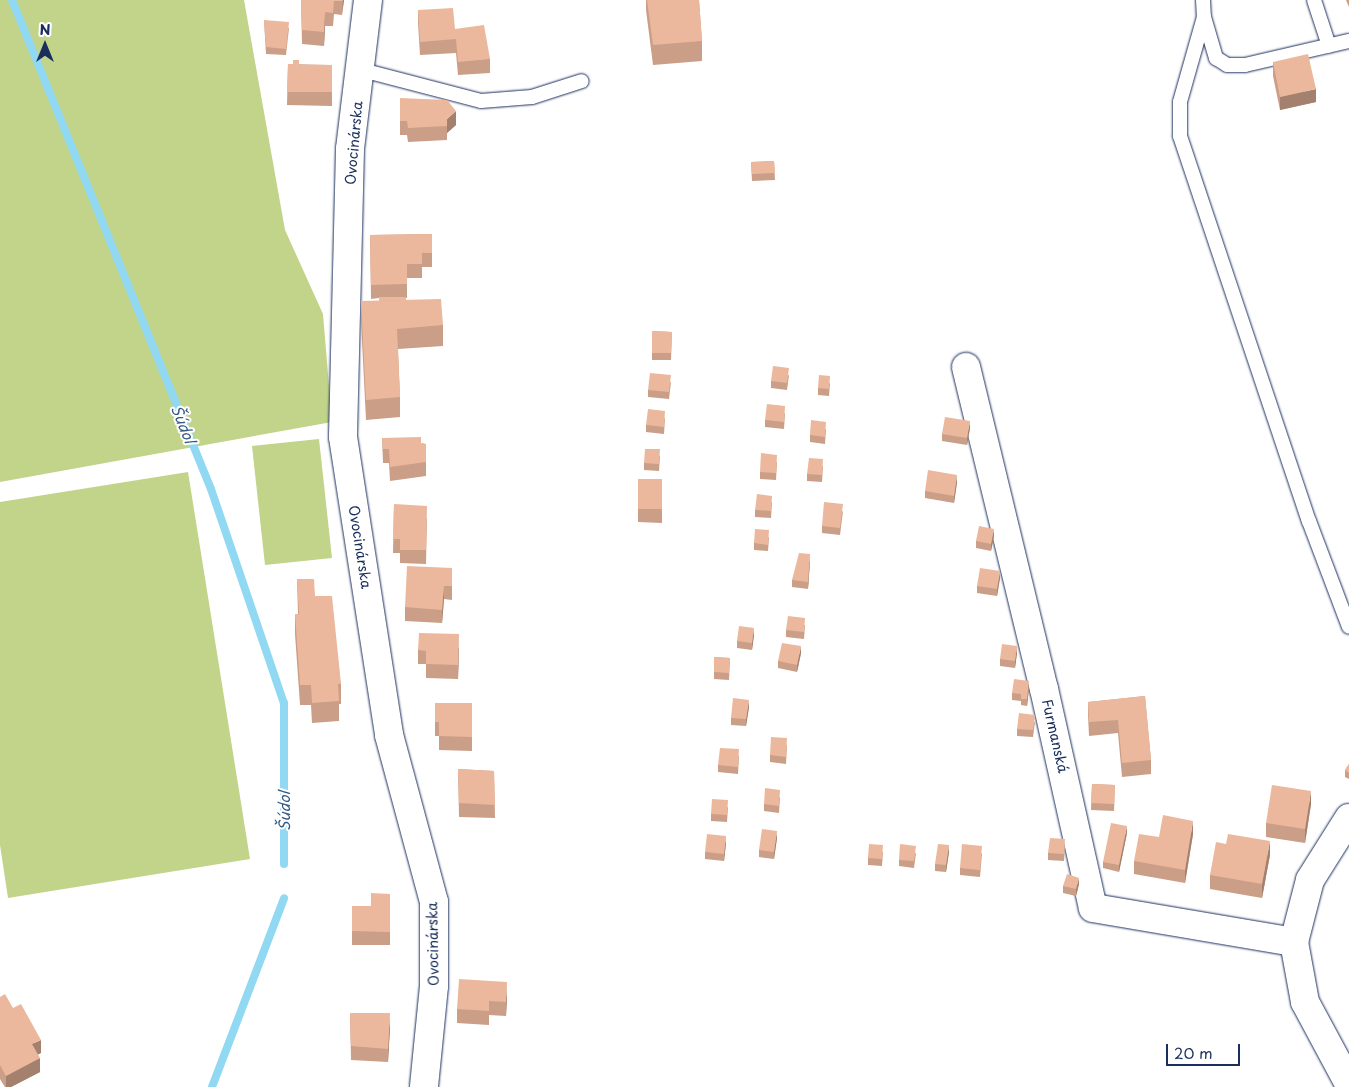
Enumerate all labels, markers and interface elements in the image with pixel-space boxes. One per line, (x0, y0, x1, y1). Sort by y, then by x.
text: N (39, 19, 51, 40)
north arrow (20, 20, 70, 70)
street label: Ovocinárska (342, 100, 366, 186)
water label: Šúdol (168, 402, 200, 446)
street label: Ovocinárska (345, 504, 375, 590)
street label: Furmanská (1038, 697, 1072, 775)
water label: Šúdol (275, 791, 293, 831)
street label: Ovocinárska (424, 902, 442, 986)
scale bar (1169, 1034, 1243, 1066)
text: 20 m (1174, 1041, 1213, 1064)

